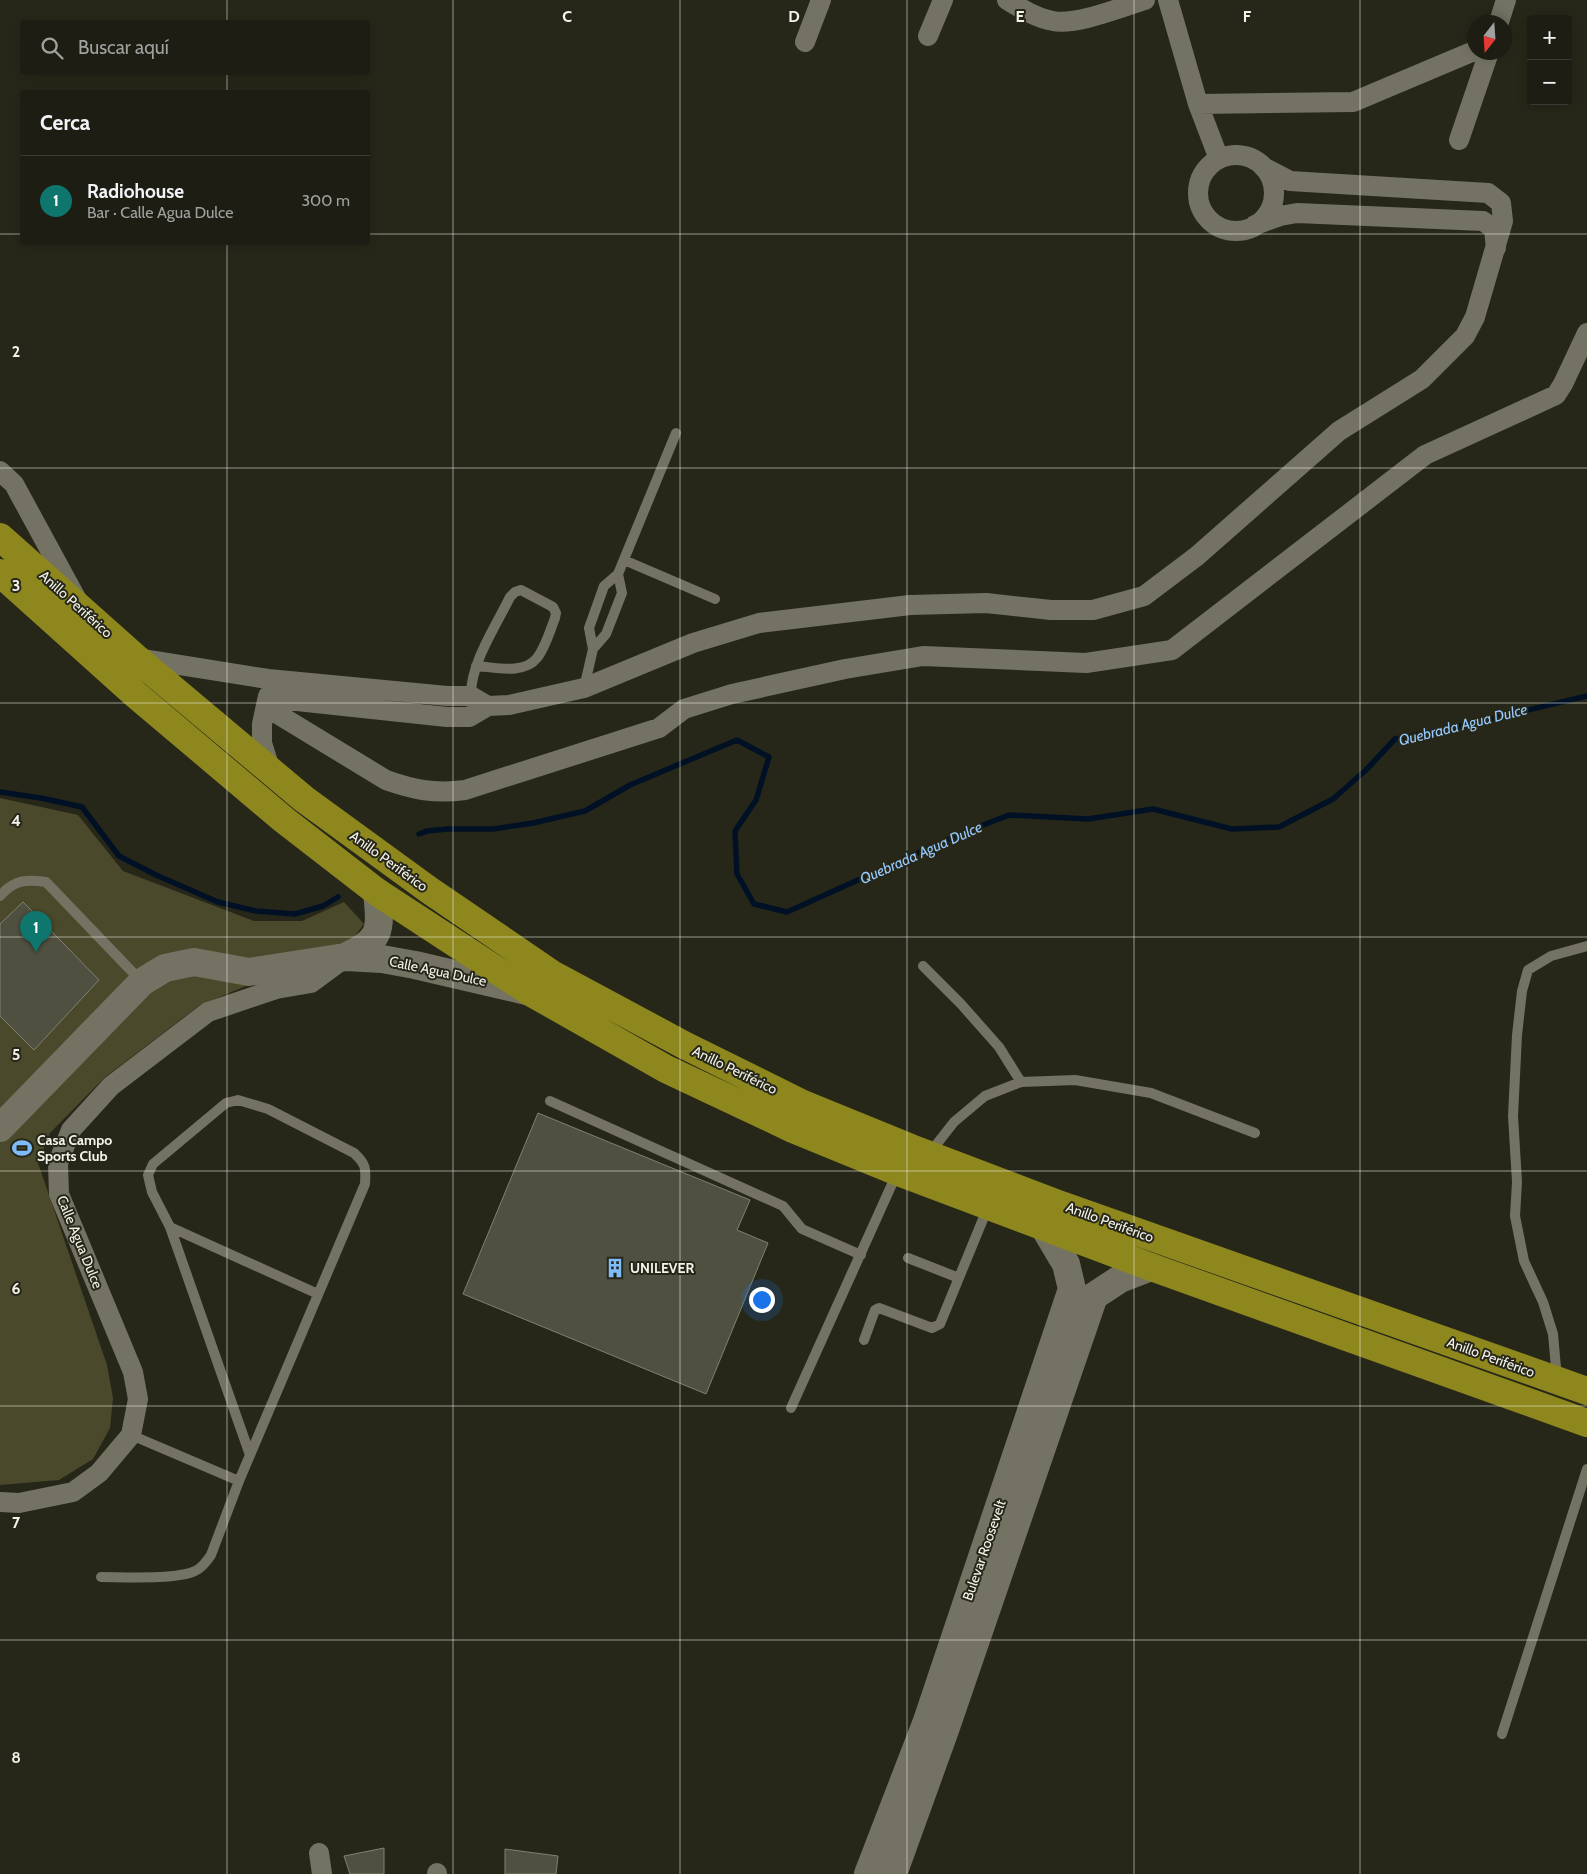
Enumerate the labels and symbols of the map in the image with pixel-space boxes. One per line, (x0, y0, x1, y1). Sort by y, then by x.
text: C (562, 7, 572, 26)
text: D (788, 7, 800, 26)
text: E (1015, 7, 1025, 26)
text: F (1243, 7, 1252, 26)
north arrow (1467, 15, 1512, 60)
text: 2 (12, 342, 20, 361)
street label: Anillo Periférico (36, 566, 116, 642)
text: 3 (12, 576, 20, 595)
water label: Quebrada Agua Dulce (1397, 700, 1529, 750)
text: 4 (11, 811, 21, 830)
water label: Quebrada Agua Dulce (857, 818, 985, 888)
street label: Anillo Periférico (346, 827, 432, 896)
pin: 1 (20, 911, 52, 952)
street label: Calle Agua Dulce (388, 952, 488, 990)
street label: Anillo Periférico (690, 1042, 781, 1098)
text: 5 (12, 1045, 20, 1064)
place label: Casa Campo Sports Club (37, 1131, 112, 1165)
sports icon: Casa Campo Sports Club (11, 1137, 33, 1159)
street label: Calle Agua Dulce (53, 1193, 107, 1291)
street label: Anillo Periférico (1064, 1198, 1157, 1246)
building icon: UNILEVER (604, 1257, 626, 1279)
place label: UNILEVER (630, 1259, 694, 1277)
text: 6 (12, 1279, 21, 1298)
your location (749, 1287, 775, 1313)
street label: Anillo Periférico (1445, 1333, 1538, 1381)
street label: Bulevar Roosevelt (958, 1497, 1010, 1603)
text: 7 (12, 1513, 21, 1532)
text: 8 (11, 1748, 21, 1767)

